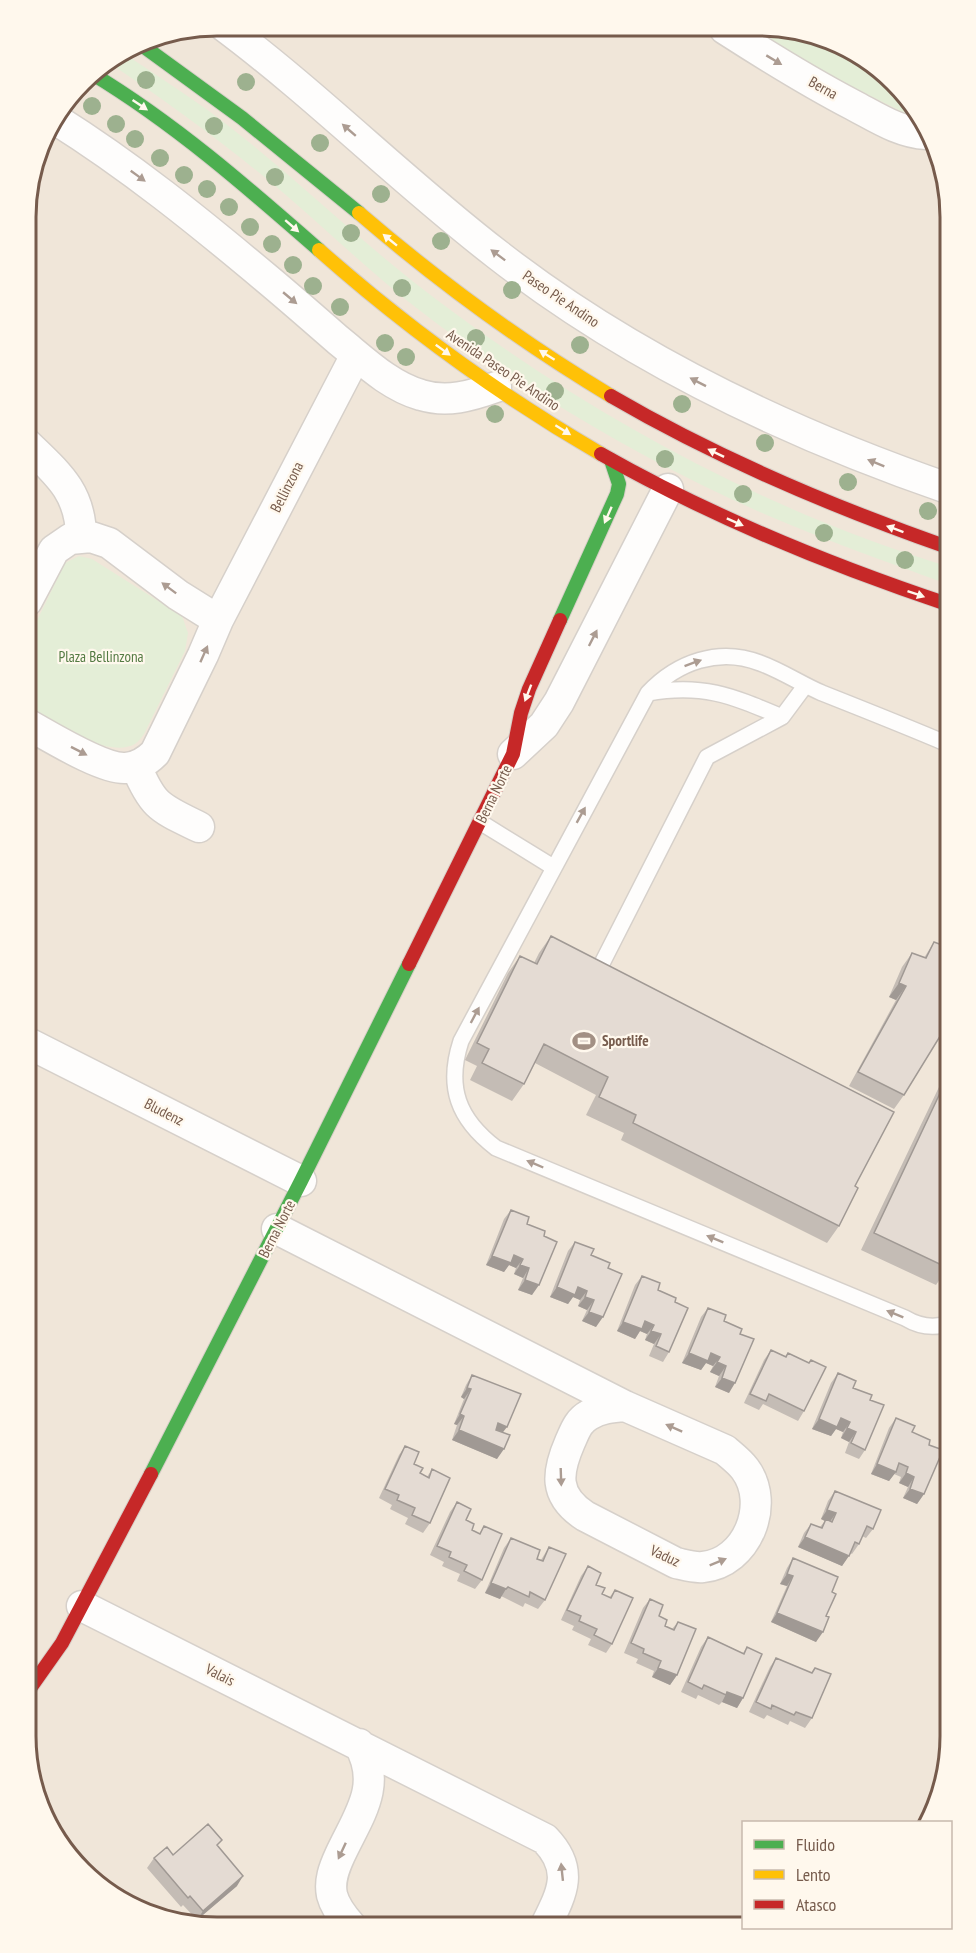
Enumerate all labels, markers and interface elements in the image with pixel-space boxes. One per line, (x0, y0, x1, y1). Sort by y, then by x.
one-way arrow (766, 55, 782, 66)
street label: Berna (806, 72, 841, 103)
one-way arrow (131, 100, 148, 111)
one-way arrow (342, 124, 357, 137)
one-way arrow (130, 170, 146, 182)
one-way arrow (284, 219, 299, 232)
one-way arrow (382, 234, 398, 247)
one-way arrow (490, 249, 506, 262)
street label: Paseo Pie Andino (519, 266, 603, 331)
one-way arrow (282, 292, 298, 305)
street label: Avenida Paseo Pie Andino (443, 325, 564, 415)
one-way arrow (435, 344, 451, 356)
one-way arrow (539, 350, 555, 361)
one-way arrow (689, 377, 706, 387)
one-way arrow (555, 424, 571, 435)
one-way arrow (707, 448, 724, 457)
one-way arrow (866, 457, 884, 467)
street label: Bellinzona (266, 458, 307, 515)
one-way arrow (603, 506, 613, 524)
one-way arrow (726, 517, 744, 527)
one-way arrow (886, 524, 904, 534)
one-way arrow (161, 582, 177, 594)
one-way arrow (907, 590, 925, 599)
one-way arrow (588, 630, 597, 647)
one-way arrow (199, 645, 208, 662)
park label: Plaza Bellinzona (58, 647, 144, 666)
one-way arrow (684, 657, 702, 667)
one-way arrow (523, 684, 533, 702)
one-way arrow (70, 746, 87, 755)
street label: Berna Norte (471, 762, 516, 826)
one-way arrow (576, 807, 586, 824)
one-way arrow (470, 1006, 480, 1023)
sports icon: Sportlife (571, 1028, 597, 1054)
place label: Sportlife (602, 1031, 649, 1050)
street label: Bludenz (141, 1094, 187, 1129)
one-way arrow (526, 1159, 544, 1168)
street label: Berna Norte (254, 1197, 299, 1261)
one-way arrow (706, 1234, 724, 1243)
one-way arrow (886, 1309, 904, 1318)
one-way arrow (665, 1423, 682, 1432)
one-way arrow (556, 1467, 566, 1486)
street label: Vaduz (646, 1540, 683, 1571)
one-way arrow (710, 1557, 728, 1567)
street label: Valais (202, 1659, 238, 1690)
legend (742, 1821, 952, 1929)
text: Fluido (796, 1833, 835, 1856)
one-way arrow (338, 1843, 347, 1860)
one-way arrow (557, 1863, 567, 1882)
text: Lento (796, 1863, 831, 1886)
text: Atasco (796, 1893, 837, 1916)

